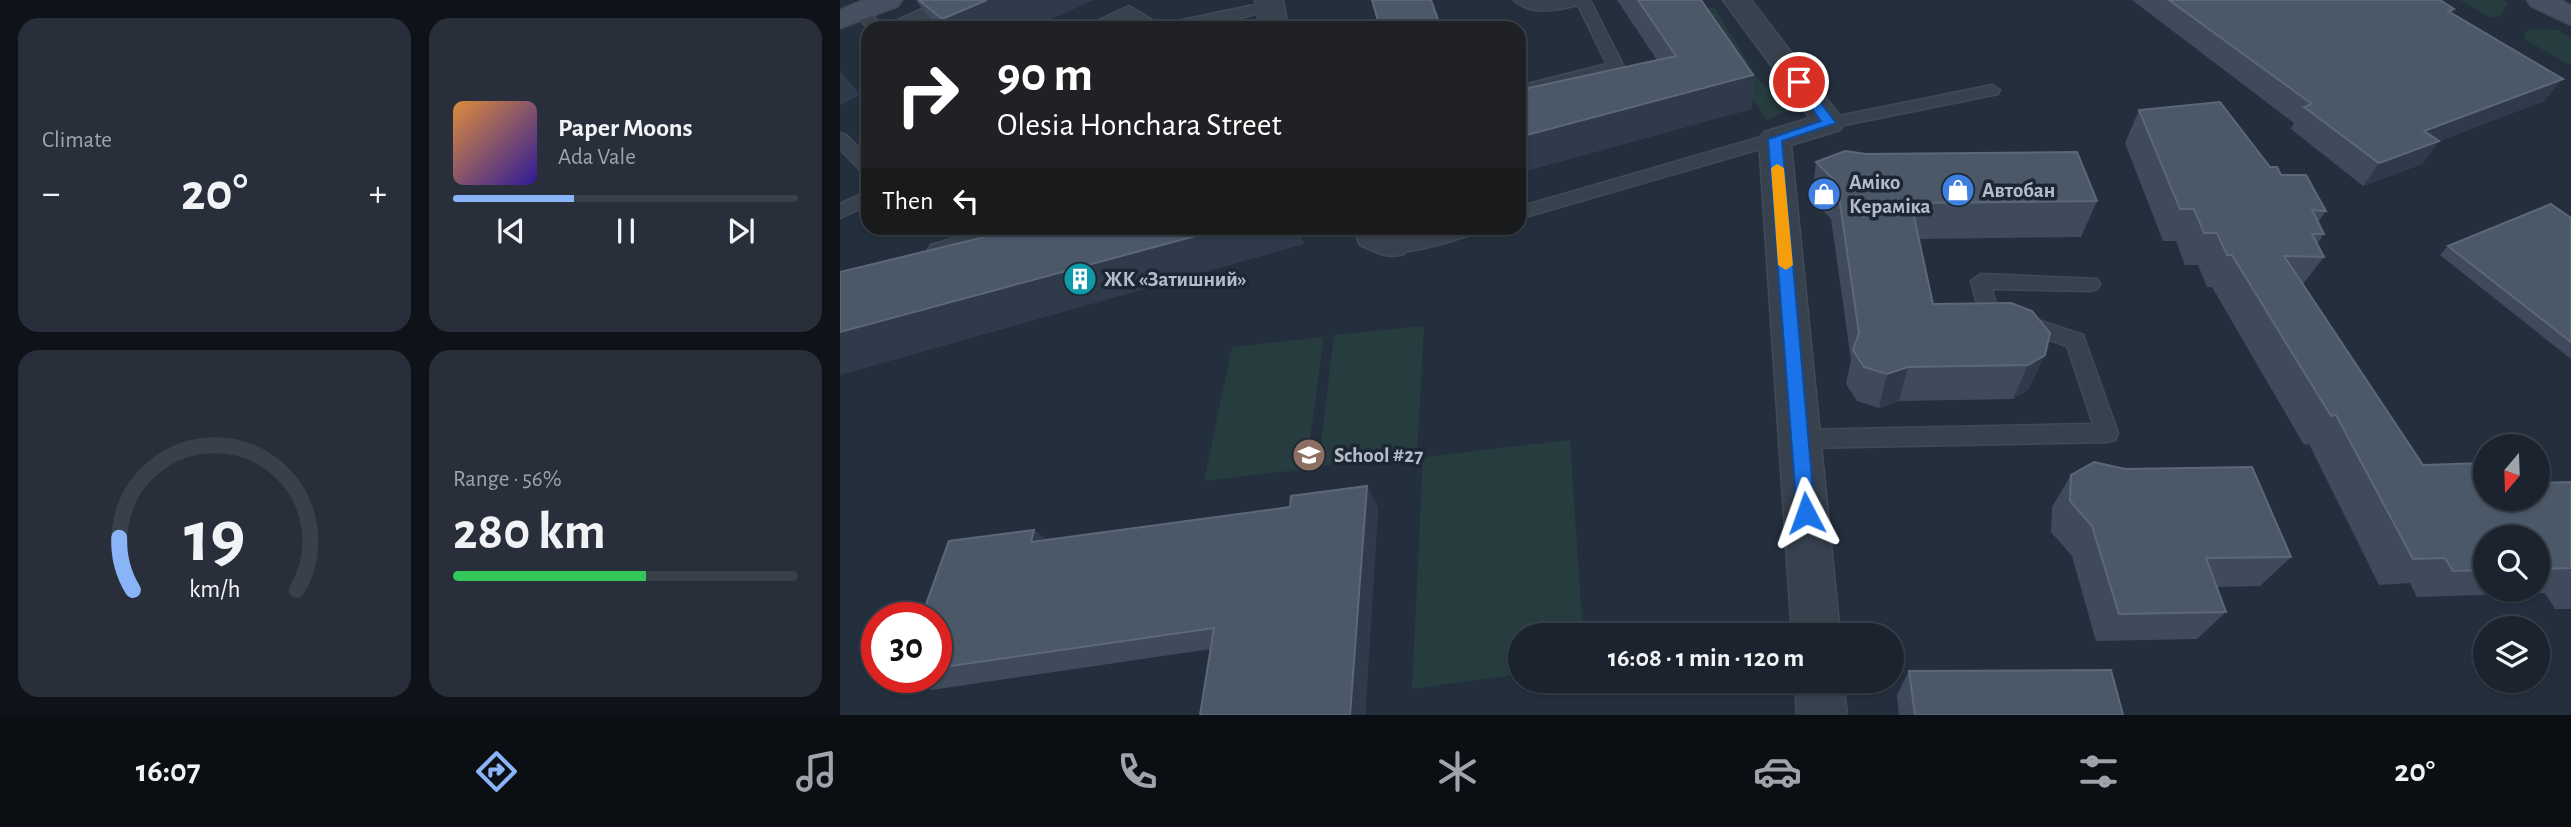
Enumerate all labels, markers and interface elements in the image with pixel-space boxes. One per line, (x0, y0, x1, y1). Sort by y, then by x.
icon: right (882, 49, 973, 140)
text: 90 m (997, 51, 1093, 100)
pin (1769, 52, 1829, 112)
icon: arrive (1780, 63, 1818, 101)
text: Olesia Honchara Street (997, 109, 1282, 141)
text: Paper Moons (558, 115, 693, 141)
text: Climate (42, 129, 112, 152)
text: Ada Vale (558, 146, 636, 169)
text: 20° (181, 167, 248, 219)
shop icon: Автобан (1939, 171, 1977, 209)
place label: Аміко Кераміка (1849, 172, 1931, 217)
text: − (42, 175, 60, 213)
text: + (369, 175, 387, 213)
shop icon: Аміко Кераміка (1805, 175, 1843, 213)
place label: Автобан (1982, 180, 2055, 201)
icon: left (947, 182, 985, 220)
text: Then (882, 188, 933, 214)
icon: previous (492, 212, 530, 250)
icon: pause (607, 212, 645, 250)
icon: next (722, 212, 760, 250)
building icon: ЖК «Затишний» (1061, 260, 1099, 298)
place label: ЖК «Затишний» (1104, 269, 1247, 290)
north arrow (2473, 434, 2550, 511)
map controls (2473, 434, 2550, 693)
school or university icon: School #27 (1290, 436, 1328, 474)
place label: School #27 (1334, 445, 1423, 466)
text: Range · 56% (453, 468, 562, 491)
position arrow (1769, 476, 1843, 550)
text: 19 (184, 502, 245, 575)
text: 280 km (453, 506, 606, 558)
button: search (2473, 525, 2550, 602)
text: km/h (189, 576, 240, 601)
speed limit sign: 30 (861, 602, 952, 693)
button: layers (2473, 616, 2550, 693)
text: 16:08 · 1 min · 120 m (1608, 645, 1804, 671)
icon: directions (472, 747, 521, 796)
icon: music (792, 747, 841, 796)
icon: phone (1113, 747, 1162, 796)
icon: climate (1433, 747, 1482, 796)
icon: car (1753, 747, 1802, 796)
icon: filters (2074, 747, 2123, 796)
text: 16:07 (136, 755, 201, 787)
text: 20° (2394, 755, 2435, 787)

